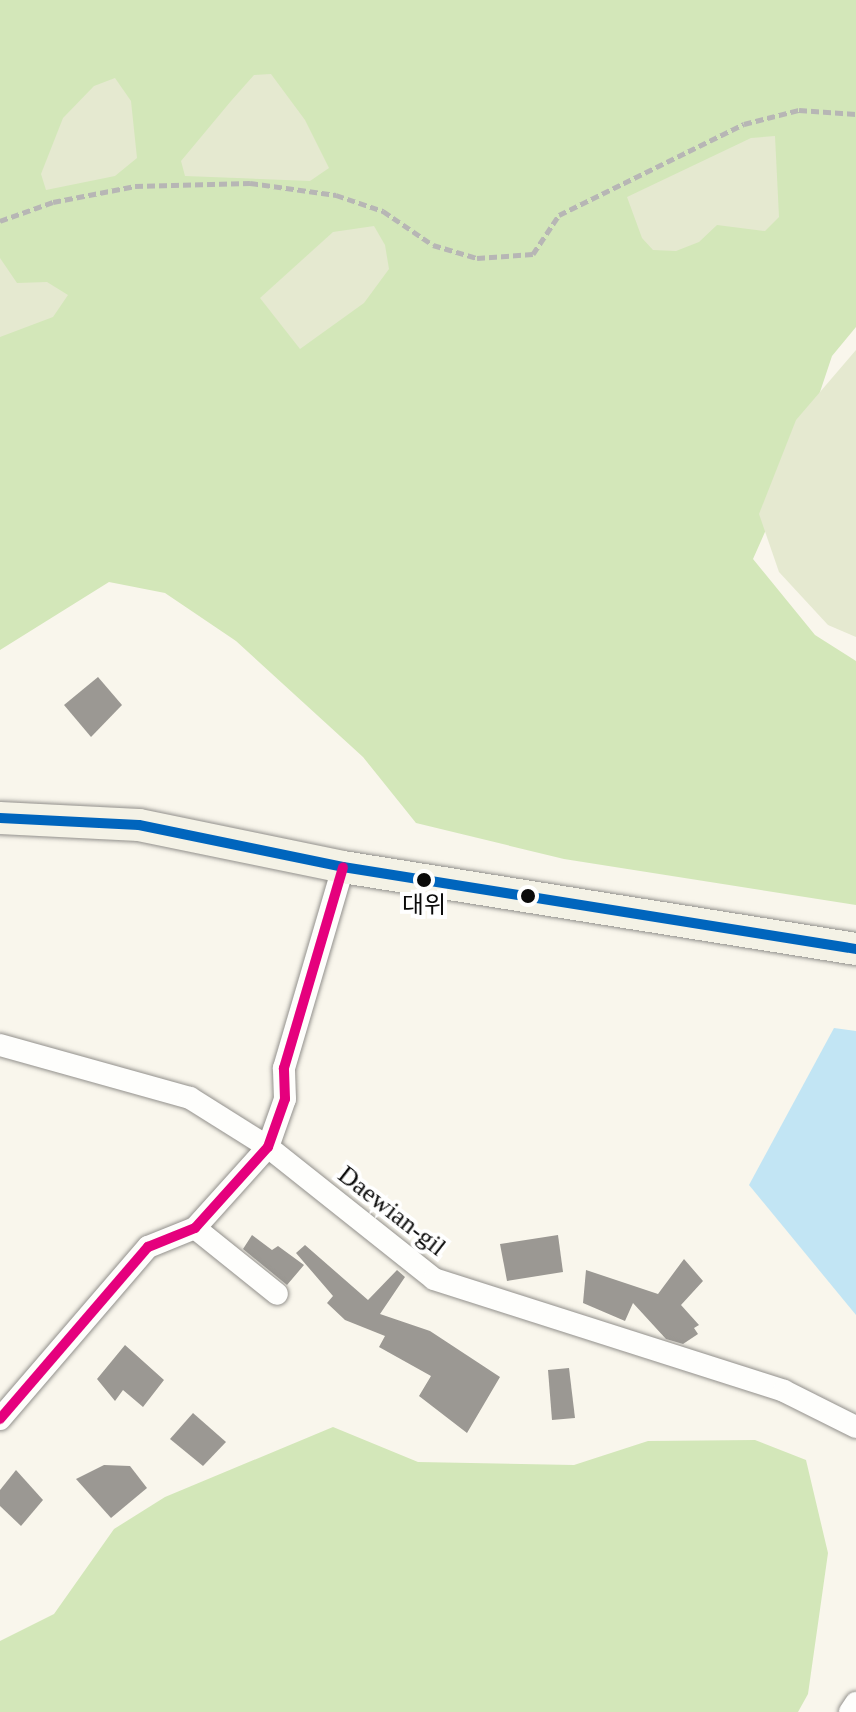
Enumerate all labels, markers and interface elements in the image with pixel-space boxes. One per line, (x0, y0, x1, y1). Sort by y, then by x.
marker: 대위 (416, 872, 432, 888)
unlabelled marker (520, 888, 536, 904)
place label: 대위 (402, 892, 446, 920)
street label: Daewian-gil (332, 1159, 452, 1263)

